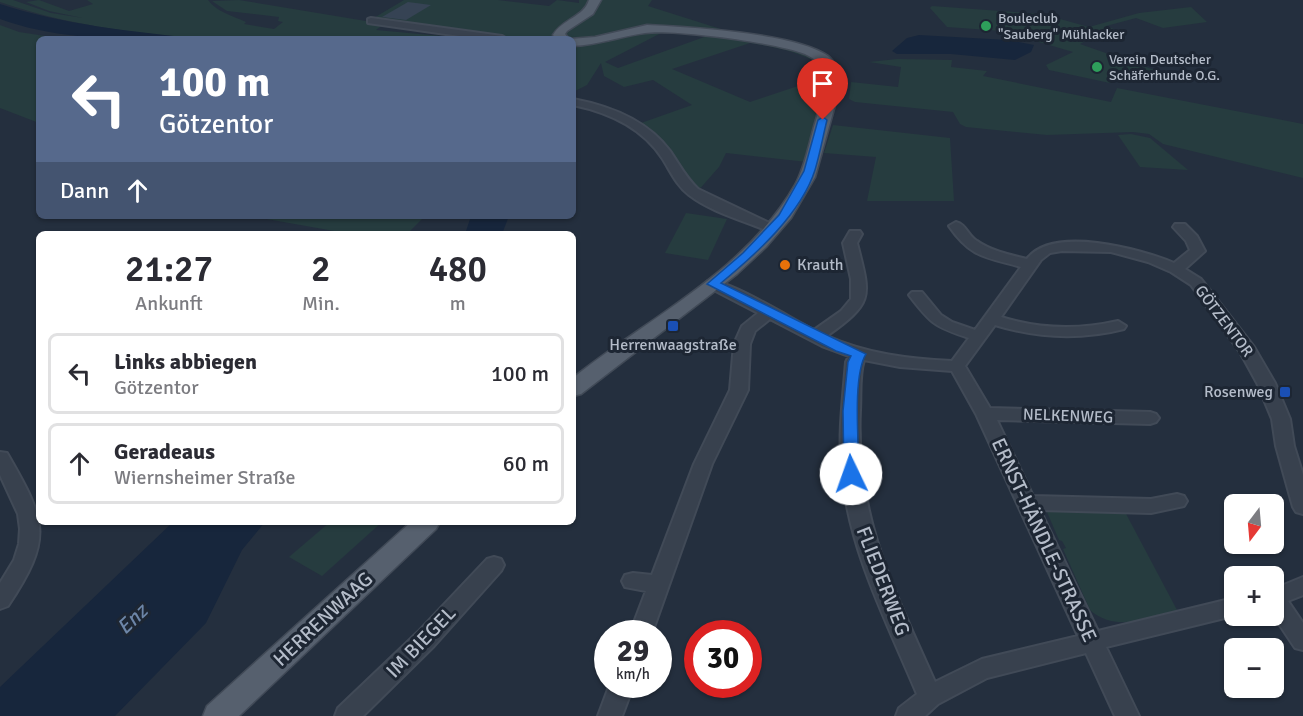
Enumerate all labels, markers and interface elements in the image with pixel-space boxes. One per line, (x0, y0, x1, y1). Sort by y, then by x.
place label: Bouleclub "Sauberg" Mühlacker (998, 10, 1125, 43)
marker: Bouleclub "Sauberg" Mühlacker (979, 19, 993, 33)
place label: Verein Deutscher Schäferhunde O.G. (1109, 51, 1220, 84)
text: 100 m (159, 57, 270, 108)
pin (797, 58, 848, 120)
icon: left (60, 60, 138, 138)
marker: Verein Deutscher Schäferhunde O.G. (1090, 60, 1104, 74)
icon: arrive (806, 67, 839, 100)
text: Götzentor (159, 108, 273, 141)
icon: ahead (121, 174, 154, 207)
text: Dann (60, 177, 109, 204)
text: 21:27 (125, 247, 213, 292)
text: 2 (311, 247, 331, 292)
text: 480 (429, 247, 487, 292)
place label: Krauth (797, 255, 843, 275)
marker: Krauth (778, 258, 792, 272)
street label: GÖTZENTOR (1191, 281, 1258, 361)
text: Ankunft (135, 291, 203, 316)
text: Min. (302, 291, 340, 316)
text: m (450, 291, 466, 316)
marker: Herrenwaagstraße (666, 319, 680, 333)
place label: Herrenwaagstraße (609, 335, 737, 355)
text: Links abbiegen (114, 348, 257, 375)
icon: left (63, 357, 96, 390)
text: 100 m (491, 360, 549, 387)
text: Götzentor (114, 375, 199, 400)
place label: Rosenweg (1204, 382, 1273, 402)
marker: Rosenweg (1278, 385, 1292, 399)
street label: NELKENWEG (1022, 404, 1114, 428)
street label: ERNST-HÄNDLE-STRASSE (986, 434, 1102, 646)
text: Geradeaus (114, 438, 215, 465)
position arrow (819, 442, 883, 506)
icon: ahead (63, 447, 96, 480)
text: 60 m (503, 450, 549, 477)
text: Wiernsheimer Straße (114, 465, 296, 490)
north arrow (1224, 494, 1284, 554)
map controls (1224, 494, 1284, 698)
street label: FLIEDERWEG (851, 523, 915, 639)
street label: HERRENWAAG (268, 566, 378, 672)
button: + (1224, 566, 1284, 626)
water label: Enz (111, 597, 154, 640)
street label: IM BIEGEL (381, 601, 461, 683)
speed limit sign: 30 (684, 620, 762, 698)
text: 29 (617, 633, 649, 670)
button: − (1224, 638, 1284, 698)
text: km/h (616, 665, 650, 683)

